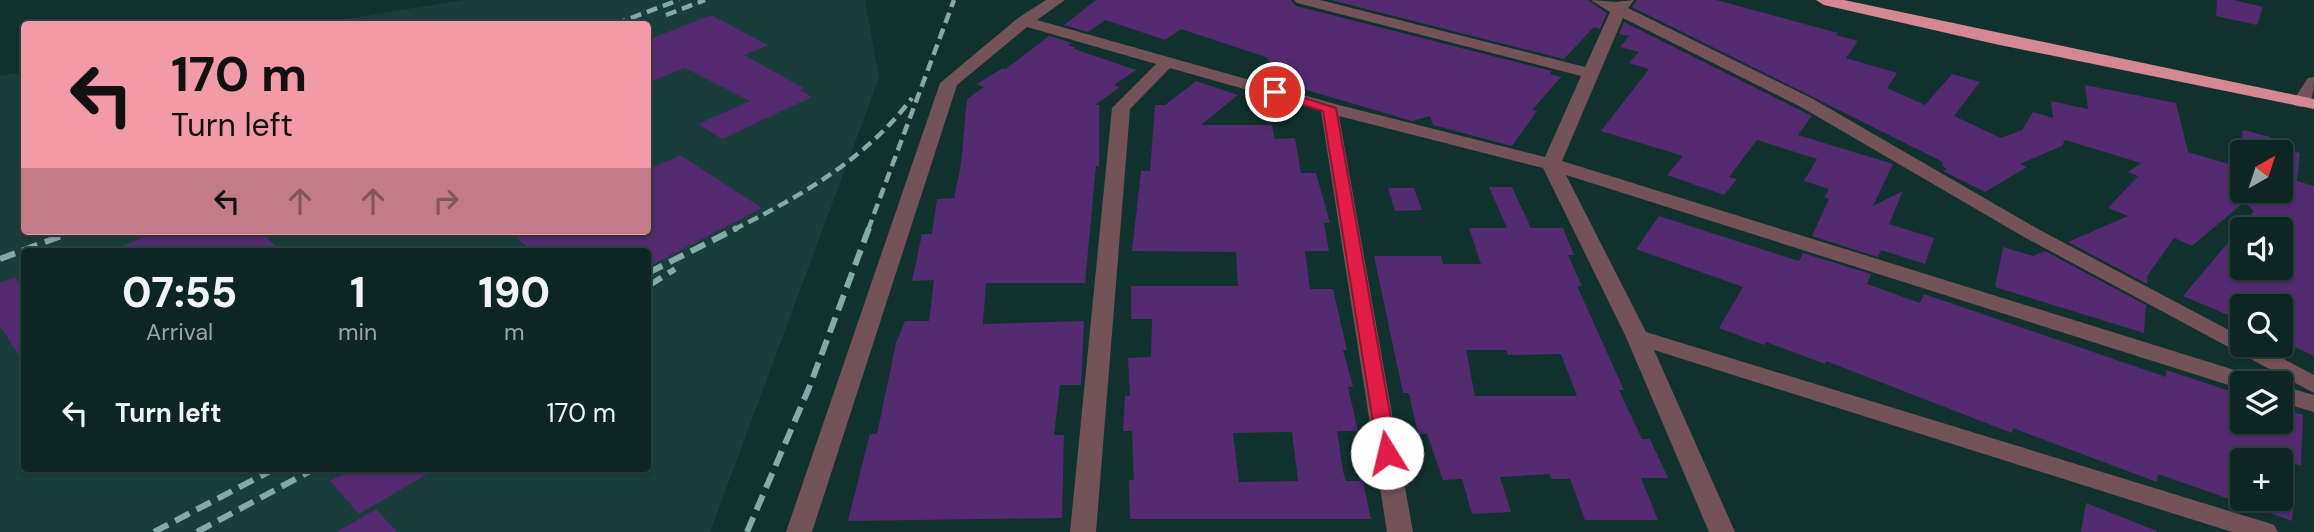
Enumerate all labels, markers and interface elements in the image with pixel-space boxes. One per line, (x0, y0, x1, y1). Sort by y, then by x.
text: 170 m (171, 42, 307, 106)
icon: left (56, 49, 147, 140)
pin (1245, 62, 1305, 122)
icon: arrive (1256, 73, 1294, 111)
text: Turn left (171, 104, 293, 146)
north arrow (2230, 140, 2292, 203)
map controls (2230, 140, 2293, 511)
icon: left (208, 182, 246, 220)
icon: ahead (281, 182, 319, 220)
icon: ahead (354, 182, 392, 220)
icon: right (427, 182, 465, 220)
button: sound (2230, 217, 2293, 280)
text: 07:55 (122, 265, 237, 320)
text: 1 (350, 265, 365, 320)
text: 190 (478, 265, 550, 320)
button: search (2230, 294, 2293, 357)
text: Arrival (146, 317, 213, 347)
text: min (338, 317, 377, 347)
text: m (504, 317, 524, 347)
button: layers (2230, 371, 2293, 434)
icon: left (56, 394, 94, 432)
text: Turn left (115, 396, 222, 430)
text: 170 m (547, 396, 616, 430)
position arrow (1350, 416, 1424, 490)
button: + (2230, 448, 2293, 511)

